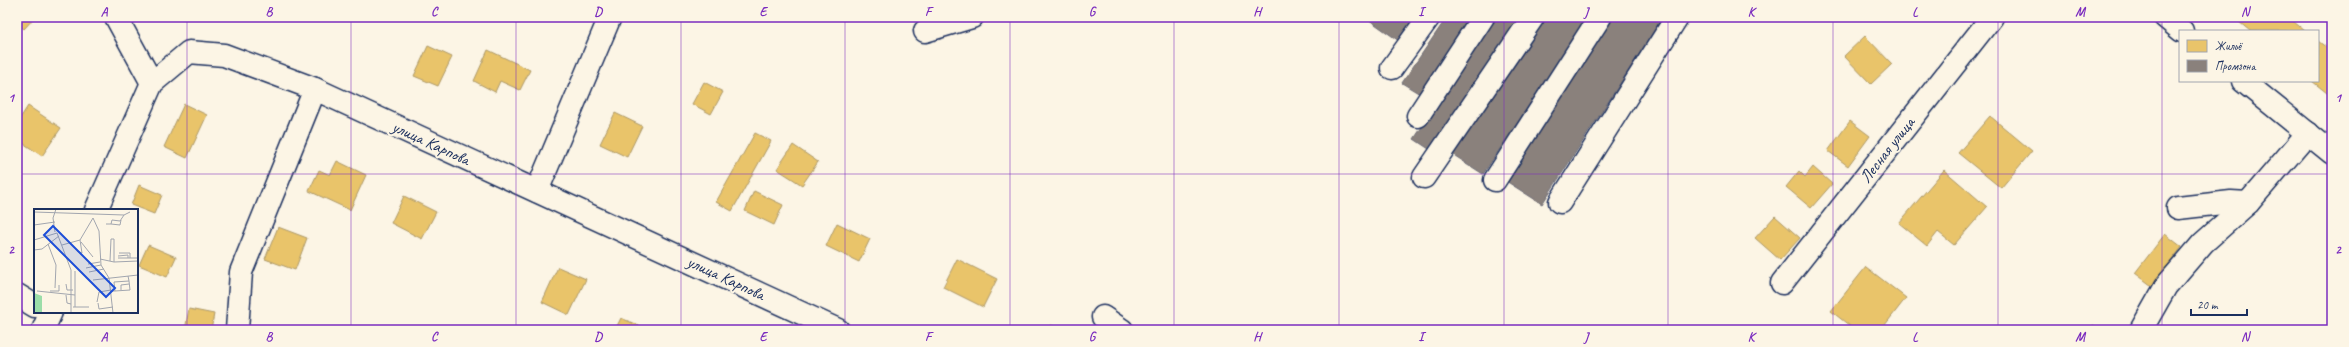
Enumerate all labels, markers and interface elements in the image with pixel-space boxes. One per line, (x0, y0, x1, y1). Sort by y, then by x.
text: A (101, 4, 109, 20)
text: B (266, 4, 274, 20)
text: C (431, 4, 439, 20)
text: D (594, 4, 603, 20)
text: E (760, 4, 769, 20)
text: F (925, 4, 934, 20)
text: G (1089, 4, 1097, 20)
text: H (1253, 4, 1263, 20)
text: I (1418, 4, 1427, 20)
text: J (1583, 4, 1590, 20)
text: K (1748, 4, 1758, 20)
text: L (1912, 4, 1919, 20)
text: M (2075, 4, 2086, 20)
text: N (2241, 4, 2252, 20)
legend (2179, 30, 2319, 82)
text: Жильё (2215, 38, 2243, 54)
text: Промзона (2215, 58, 2257, 74)
text: 1 (8, 90, 16, 106)
text: 1 (2335, 90, 2343, 106)
street label: Лесная улица (1855, 111, 1920, 187)
street label: улица Карпова (388, 116, 475, 171)
inset map (34, 209, 138, 313)
text: 2 (8, 242, 15, 258)
text: 2 (2335, 242, 2342, 258)
street label: улица Карпова (683, 251, 770, 306)
scale bar (2191, 291, 2247, 317)
text: 20 m (2197, 297, 2219, 313)
text: A (101, 329, 109, 345)
text: B (266, 329, 274, 345)
text: C (431, 329, 439, 345)
text: D (594, 329, 603, 345)
text: E (760, 329, 769, 345)
text: F (925, 329, 934, 345)
text: G (1089, 329, 1097, 345)
text: H (1253, 329, 1263, 345)
text: I (1418, 329, 1427, 345)
text: J (1583, 329, 1590, 345)
text: K (1748, 329, 1758, 345)
text: L (1912, 329, 1919, 345)
text: M (2075, 329, 2086, 345)
text: N (2241, 329, 2252, 345)

